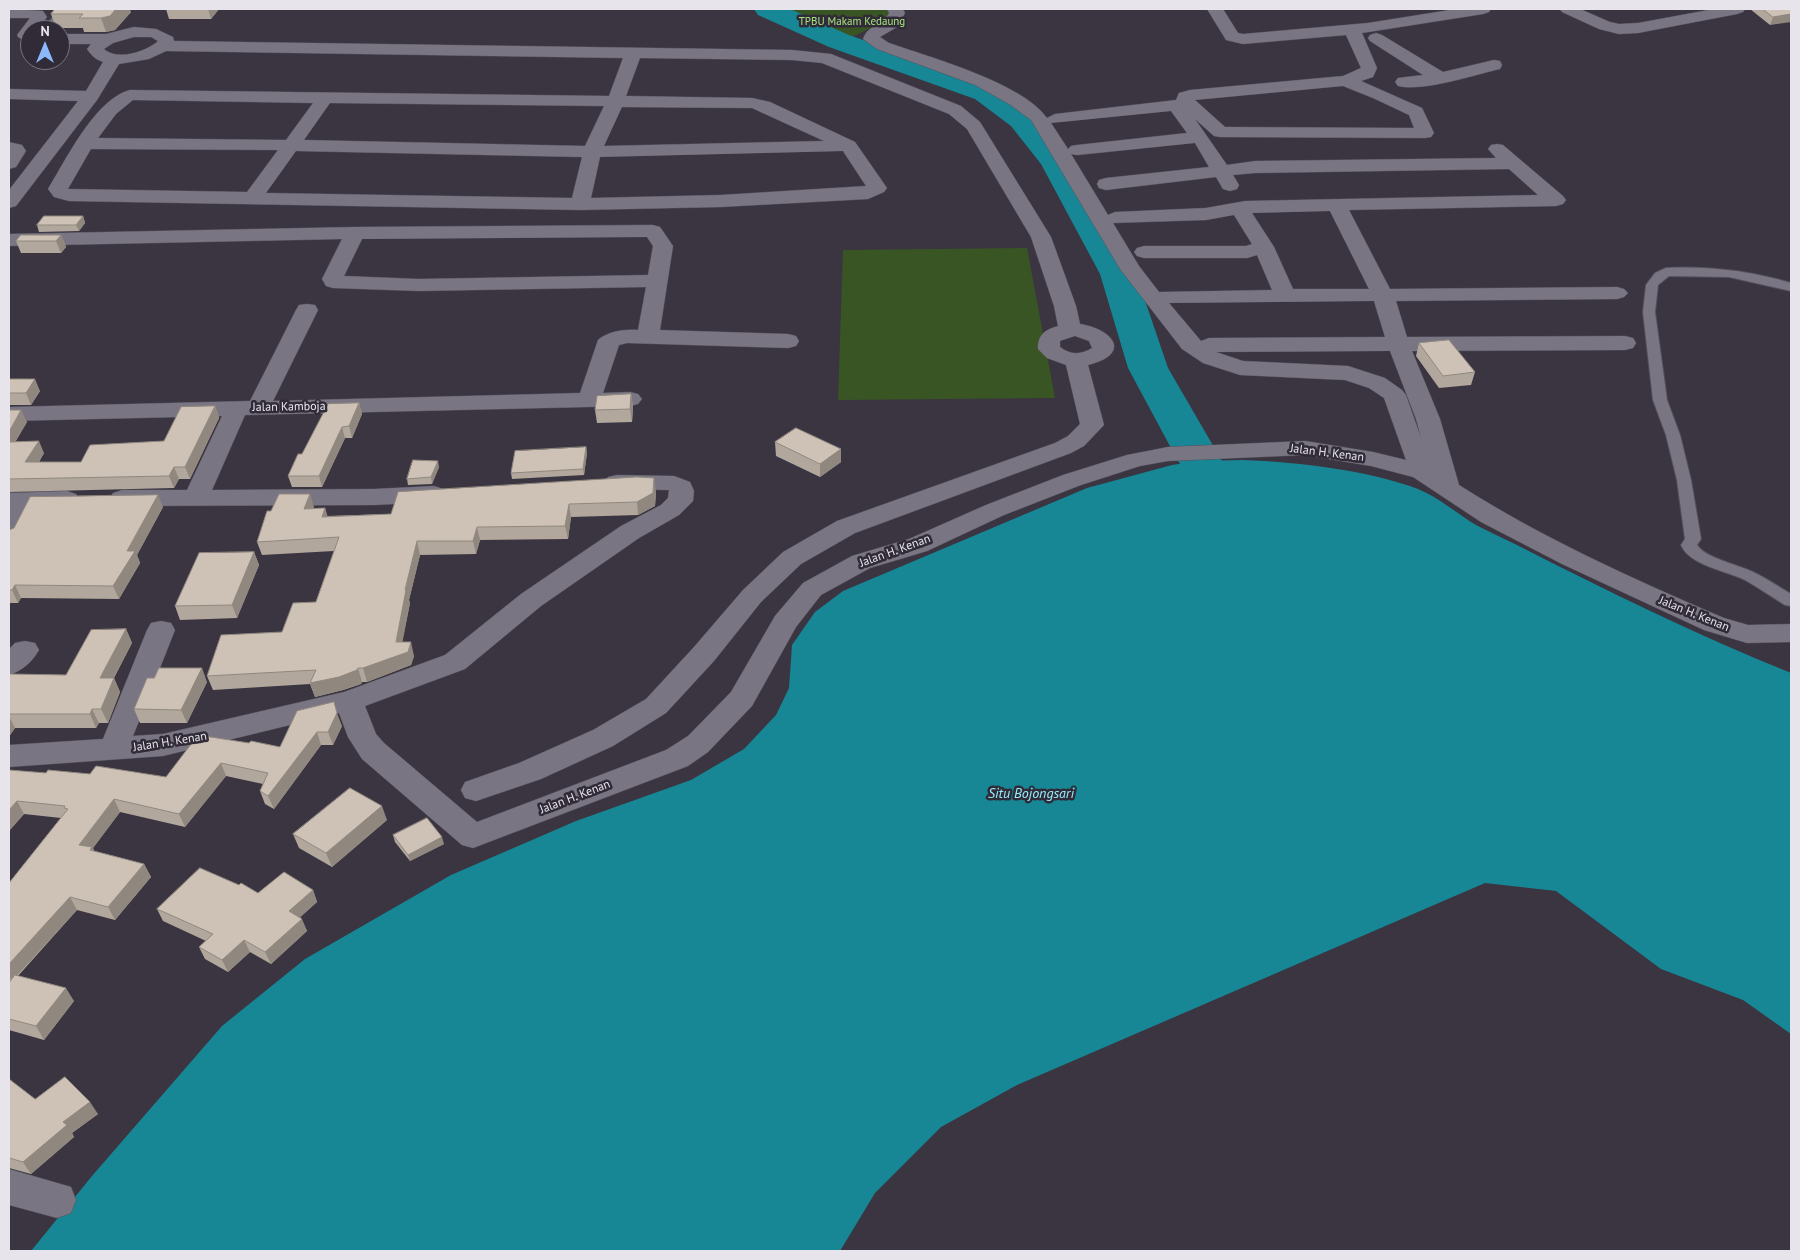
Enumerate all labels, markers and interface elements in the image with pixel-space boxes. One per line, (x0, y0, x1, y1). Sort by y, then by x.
park label: TPBU Makam Kedaung (799, 15, 905, 29)
north arrow (20, 20, 70, 70)
text: N (40, 22, 50, 40)
street label: Jalan Kamboja (252, 399, 326, 415)
street label: Jalan H. Kenan (1289, 441, 1365, 465)
street label: Jalan H. Kenan (858, 532, 932, 570)
street label: Jalan H. Kenan (1657, 593, 1731, 635)
street label: Jalan H. Kenan (132, 729, 208, 755)
street label: Jalan H. Kenan (538, 777, 612, 817)
water label: Situ Bojongsari (988, 786, 1074, 802)

